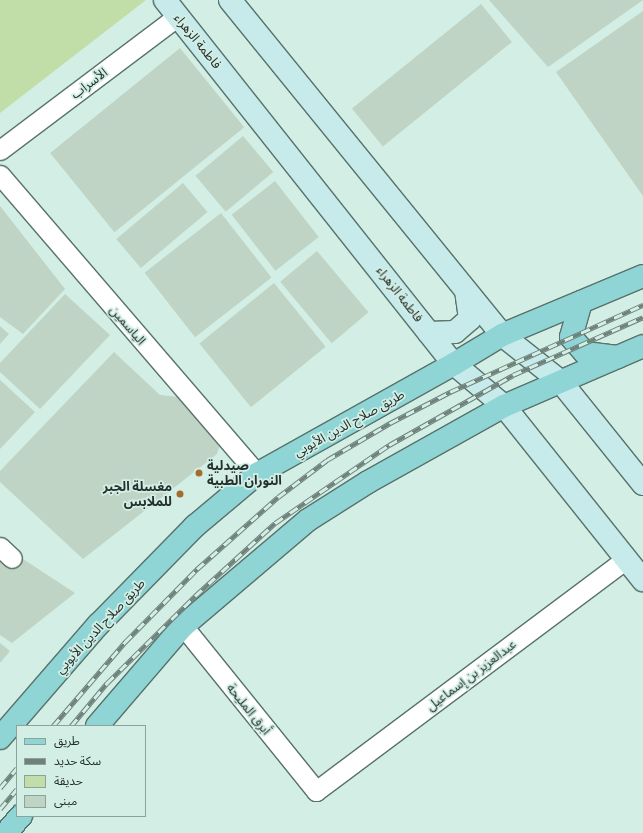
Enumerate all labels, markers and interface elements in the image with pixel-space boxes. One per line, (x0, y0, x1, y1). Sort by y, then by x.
street label: فاطمة الزهراء (171, 10, 225, 72)
street label: الأسراب (68, 64, 110, 102)
street label: فاطمة الزهراء (373, 263, 427, 325)
street label: الياسمين (107, 302, 149, 348)
street label: طريق صلاح الدين الأيوبي (291, 386, 407, 460)
place label: صيدلية النوران الطبية (207, 458, 282, 489)
marker: صيدلية النوران الطبية (194, 468, 204, 478)
place label: مغسلة الجبر للملابس (103, 479, 172, 510)
marker: مغسلة الجبر للملابس (175, 489, 185, 499)
street label: طريق صلاح الدين الأيوبي (52, 575, 148, 677)
street label: عبدالعزيز بن إسماعيل (423, 636, 519, 714)
street label: أبرق المليحة (224, 680, 274, 738)
legend (16, 725, 146, 817)
text: طريق (54, 733, 80, 747)
text: سكة حديد (54, 753, 101, 767)
text: حديقة (54, 773, 83, 787)
text: مبنى (54, 793, 77, 807)

